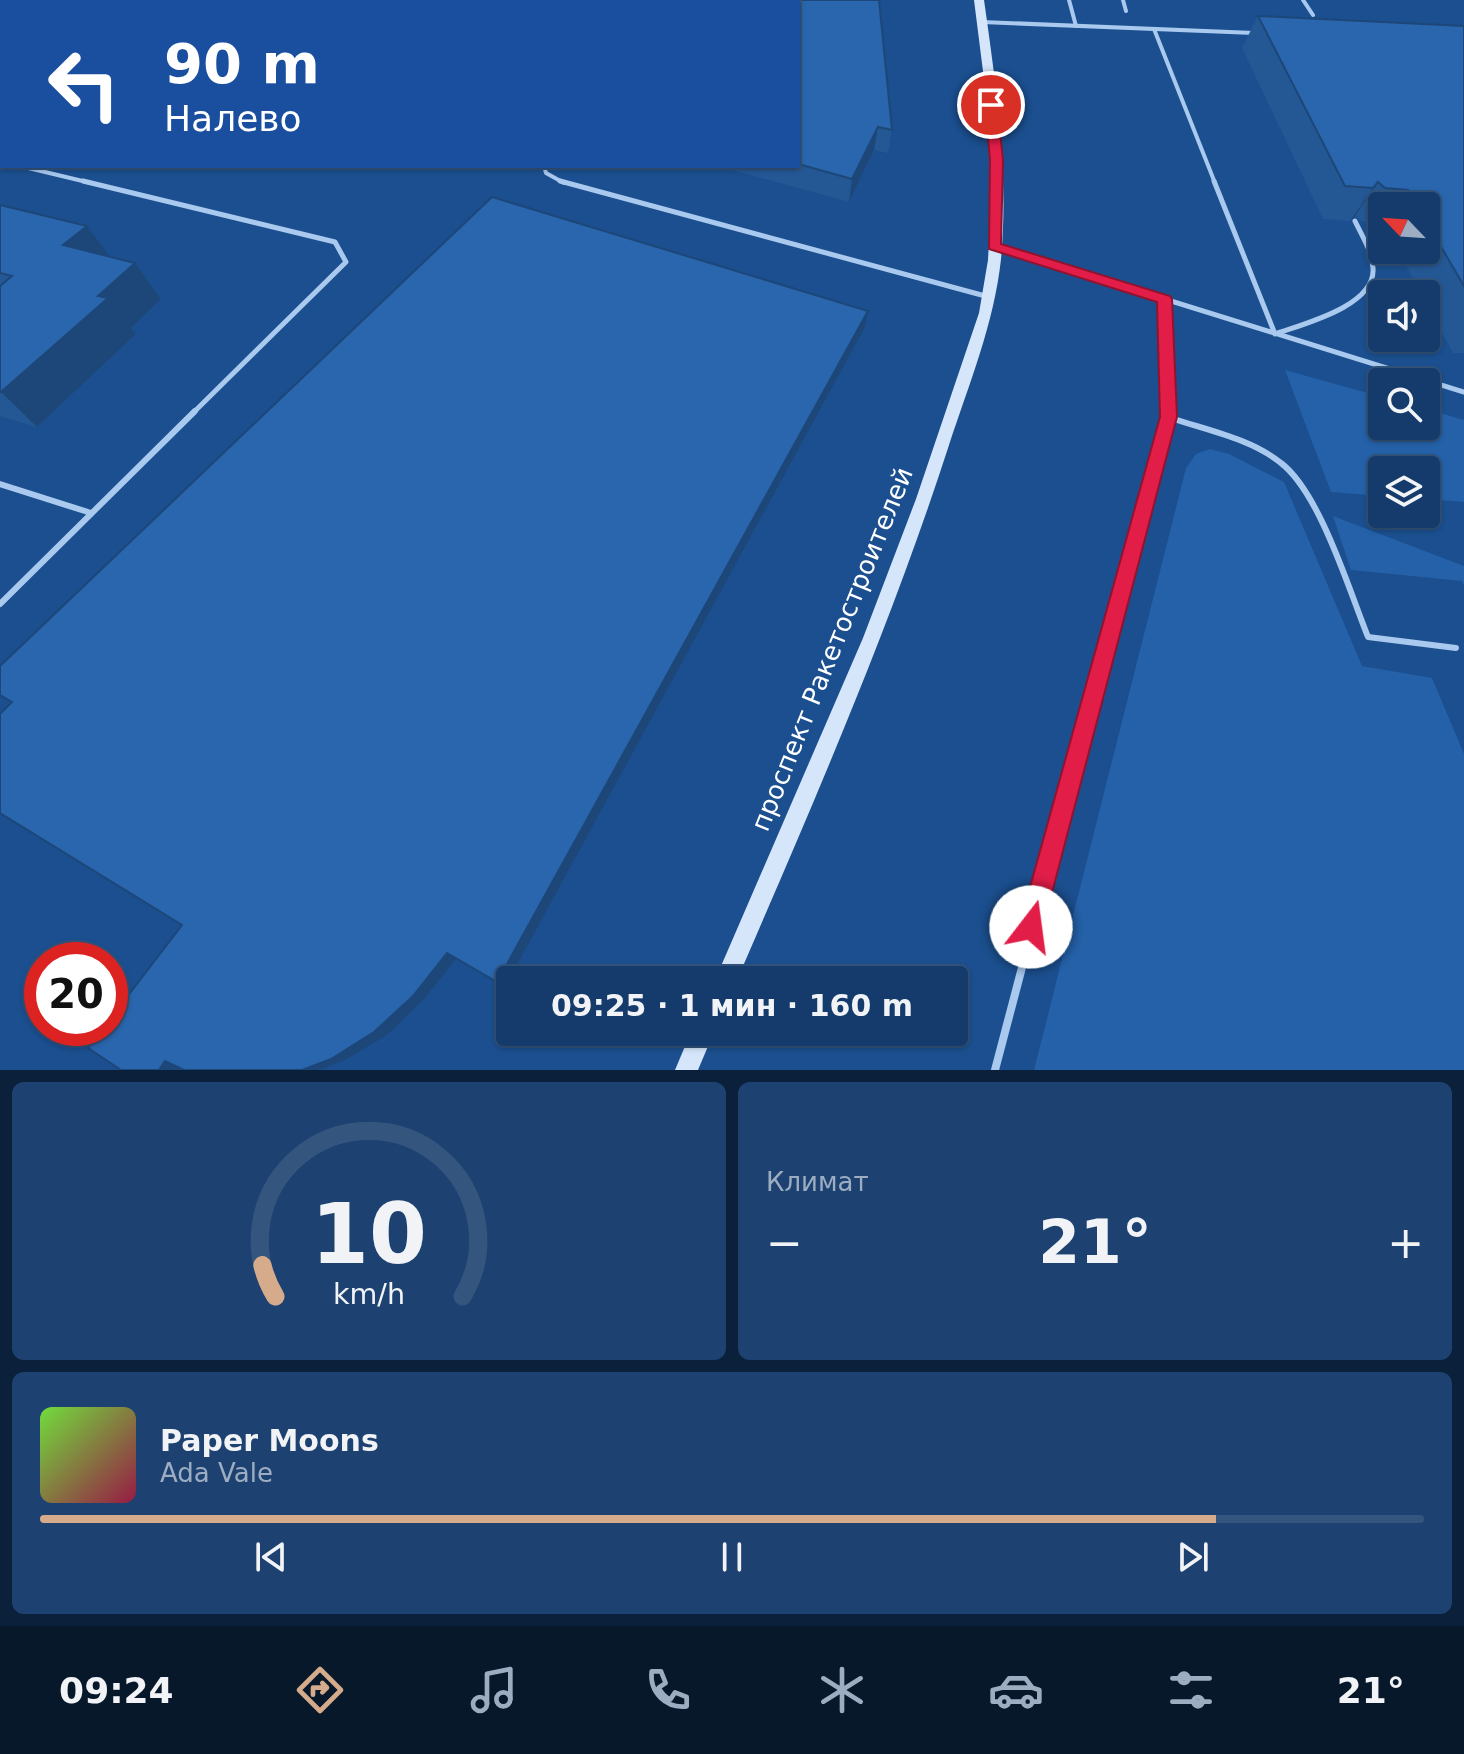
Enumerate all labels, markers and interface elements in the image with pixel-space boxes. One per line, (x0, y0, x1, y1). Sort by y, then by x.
text: 90 m (164, 31, 320, 96)
icon: left (32, 32, 136, 136)
pin (957, 71, 1025, 139)
icon: arrive (969, 83, 1013, 127)
text: Налево (164, 98, 302, 139)
north arrow (1368, 192, 1440, 264)
map controls (1368, 192, 1440, 528)
button: sound (1368, 280, 1440, 352)
button: search (1368, 368, 1440, 440)
button: layers (1368, 456, 1440, 528)
street label: проспект Ракетостроителей (745, 463, 919, 835)
position arrow (989, 885, 1073, 969)
speed limit sign: 20 (24, 942, 128, 1046)
text: 09:25 · 1 мин · 160 m (551, 988, 913, 1023)
text: Климат (766, 1167, 869, 1197)
text: 10 (311, 1186, 427, 1283)
text: 21° (1038, 1207, 1152, 1277)
text: − (766, 1217, 803, 1268)
text: + (1387, 1217, 1424, 1268)
text: km/h (333, 1277, 405, 1311)
text: Paper Moons (160, 1423, 379, 1458)
text: Ada Vale (160, 1458, 273, 1488)
icon: previous (249, 1535, 293, 1579)
icon: pause (710, 1535, 754, 1579)
icon: next (1171, 1535, 1215, 1579)
icon: directions (292, 1662, 348, 1718)
icon: music (466, 1662, 522, 1718)
icon: phone (640, 1662, 696, 1718)
icon: climate (814, 1662, 870, 1718)
icon: car (988, 1662, 1044, 1718)
icon: filters (1163, 1662, 1219, 1718)
text: 09:24 (59, 1670, 174, 1711)
text: 21° (1337, 1670, 1405, 1711)

